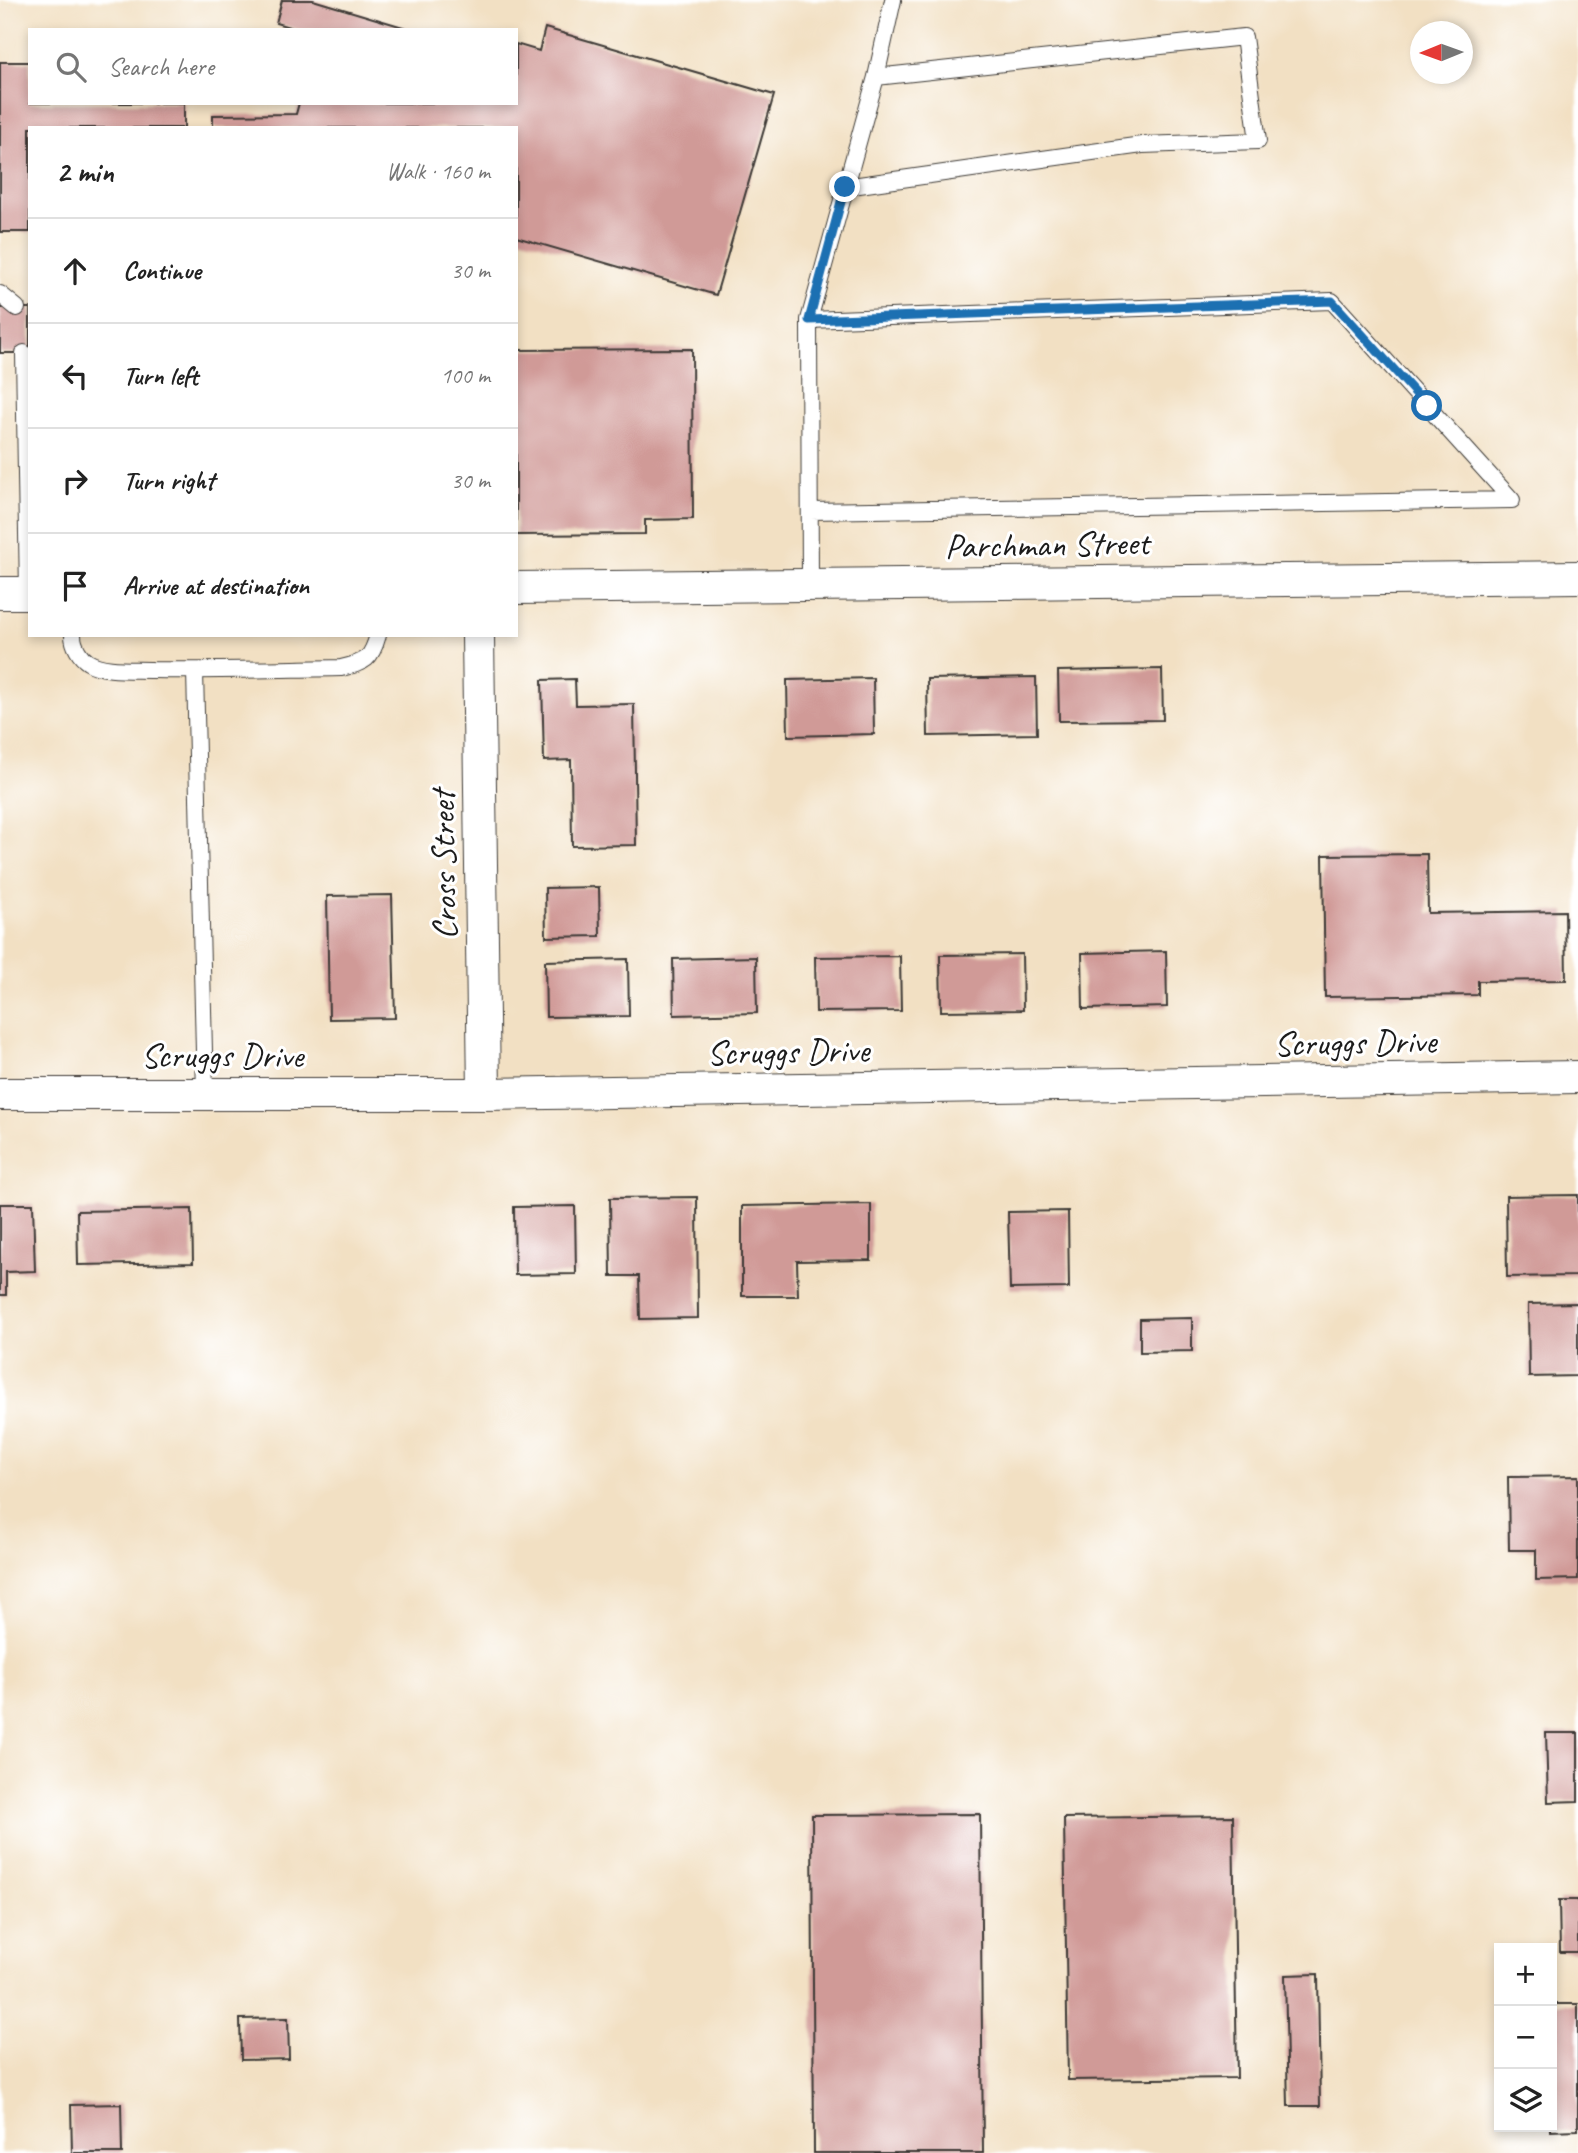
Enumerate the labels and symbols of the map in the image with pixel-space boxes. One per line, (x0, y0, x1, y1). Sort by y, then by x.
north arrow (1410, 21, 1473, 84)
route end (829, 171, 860, 202)
route start (1411, 390, 1442, 421)
street label: Parchman Street (944, 520, 1153, 569)
street label: Cross Street (420, 786, 467, 940)
street label: Scruggs Drive (1274, 1019, 1439, 1066)
street label: Scruggs Drive (707, 1028, 872, 1075)
street label: Scruggs Drive (141, 1033, 306, 1078)

